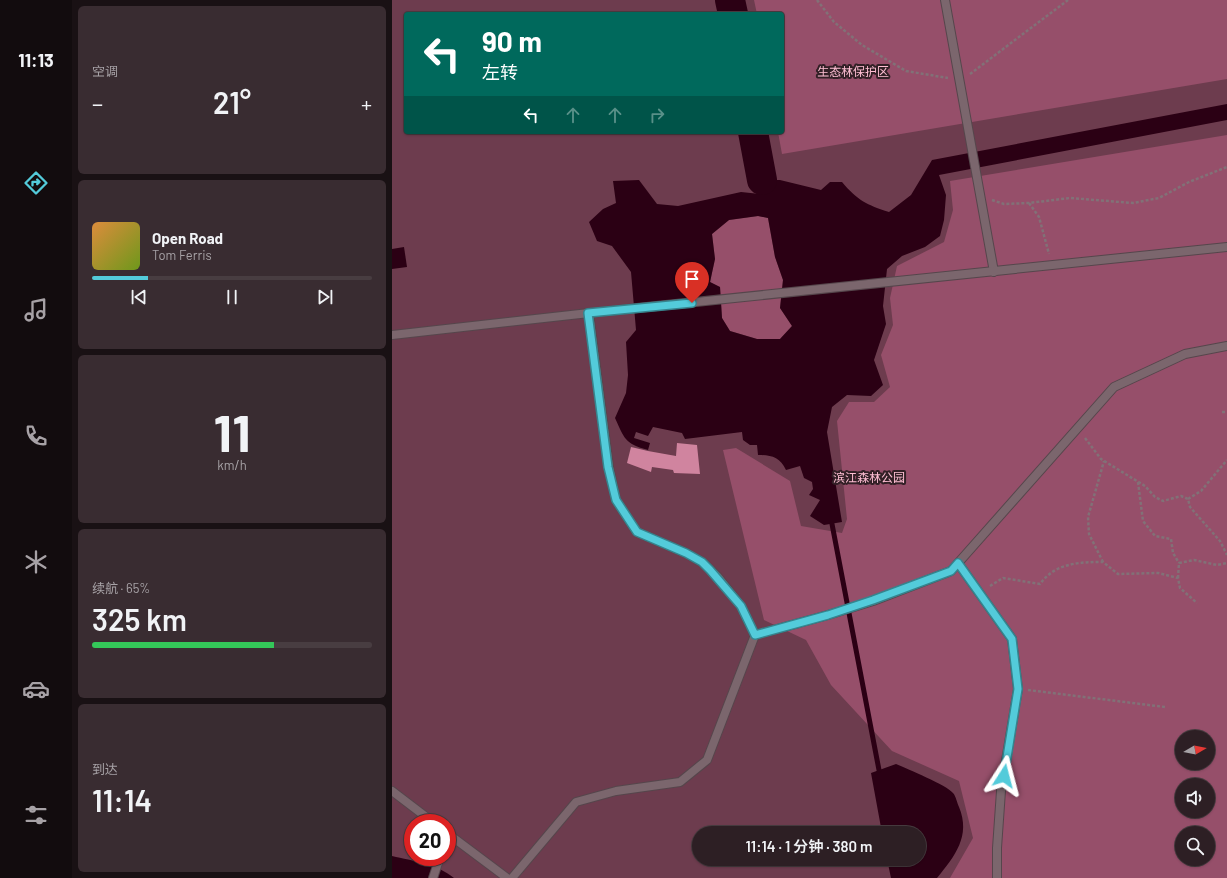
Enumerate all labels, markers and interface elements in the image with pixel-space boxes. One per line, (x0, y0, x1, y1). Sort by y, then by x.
text: 90 m (482, 24, 542, 58)
icon: left (416, 28, 468, 80)
text: 11:13 (18, 49, 54, 71)
text: 左转 (482, 61, 518, 83)
text: 空调 (92, 63, 118, 79)
park label: 生态林保护区 (817, 64, 889, 78)
text: 21° (213, 84, 251, 120)
text: − (92, 90, 103, 116)
text: + (361, 90, 372, 116)
icon: left (520, 104, 542, 126)
icon: ahead (562, 104, 584, 126)
icon: ahead (604, 104, 626, 126)
icon: right (646, 104, 668, 126)
icon: directions (22, 169, 50, 197)
text: Open Road (152, 229, 223, 247)
text: Tom Ferris (152, 247, 212, 263)
pin (675, 262, 709, 303)
icon: arrive (681, 268, 703, 290)
icon: previous (128, 286, 150, 308)
icon: pause (221, 286, 243, 308)
icon: next (314, 286, 336, 308)
icon: music (22, 296, 50, 324)
text: 11 (213, 400, 251, 462)
icon: phone (22, 422, 50, 450)
text: km/h (217, 457, 247, 473)
park label: 滨江森林公园 (833, 470, 905, 484)
icon: climate (22, 548, 50, 576)
text: 续航 · 65% (92, 580, 150, 596)
text: 325 km (92, 601, 187, 637)
icon: car (22, 675, 50, 703)
north arrow (1175, 730, 1215, 770)
map controls (1175, 730, 1215, 866)
position arrow (983, 755, 1025, 797)
text: 到达 (92, 761, 118, 777)
button: sound (1175, 778, 1215, 818)
text: 11:14 (92, 782, 152, 818)
icon: filters (22, 801, 50, 829)
speed limit sign: 20 (404, 814, 456, 866)
button: search (1175, 826, 1215, 866)
text: 11:14 · 1 分钟 · 380 m (745, 837, 873, 855)

